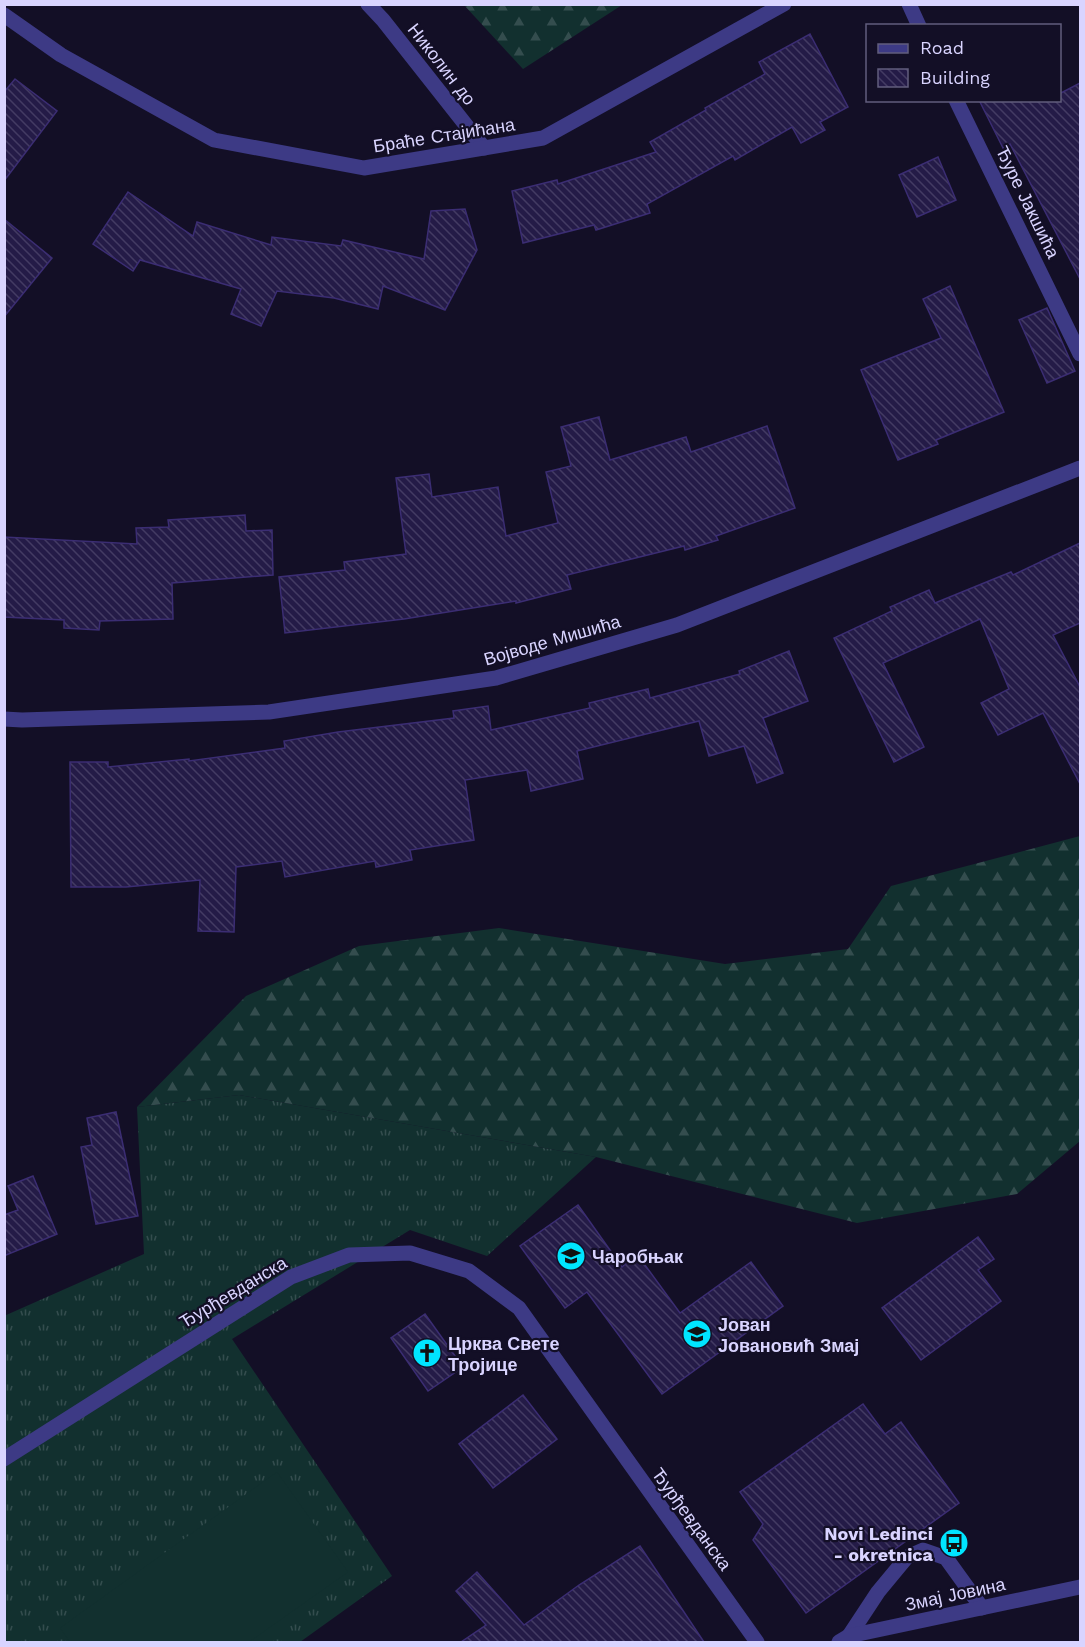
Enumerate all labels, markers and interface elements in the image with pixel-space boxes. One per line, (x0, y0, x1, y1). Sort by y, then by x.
street label: Николин до (404, 19, 480, 109)
legend (866, 24, 1061, 102)
text: Road (920, 37, 964, 58)
text: Building (920, 67, 990, 88)
street label: Браће Стајићана (372, 113, 517, 157)
street label: Ђуре Јакшића (992, 143, 1065, 262)
street label: Војводе Мишића (481, 610, 624, 670)
school or university icon: Чаробњак (555, 1240, 587, 1272)
place label: Чаробњак (592, 1246, 684, 1267)
street label: Ђурђевданска (176, 1251, 291, 1332)
place label: Јован Јовановић Змај (718, 1314, 859, 1356)
school or university icon: Јован Јовановић Змај (681, 1318, 713, 1350)
place label: Црква Свете Тројице (448, 1333, 560, 1375)
church icon: Црква Свете Тројице (411, 1337, 443, 1369)
street label: Ђурђевданска (648, 1464, 737, 1575)
place label: Novi Ledinci - okretnica (824, 1523, 934, 1565)
bus stop icon: Novi Ledinci - okretnica (938, 1527, 970, 1559)
street label: Змај Јовина (903, 1573, 1008, 1615)

